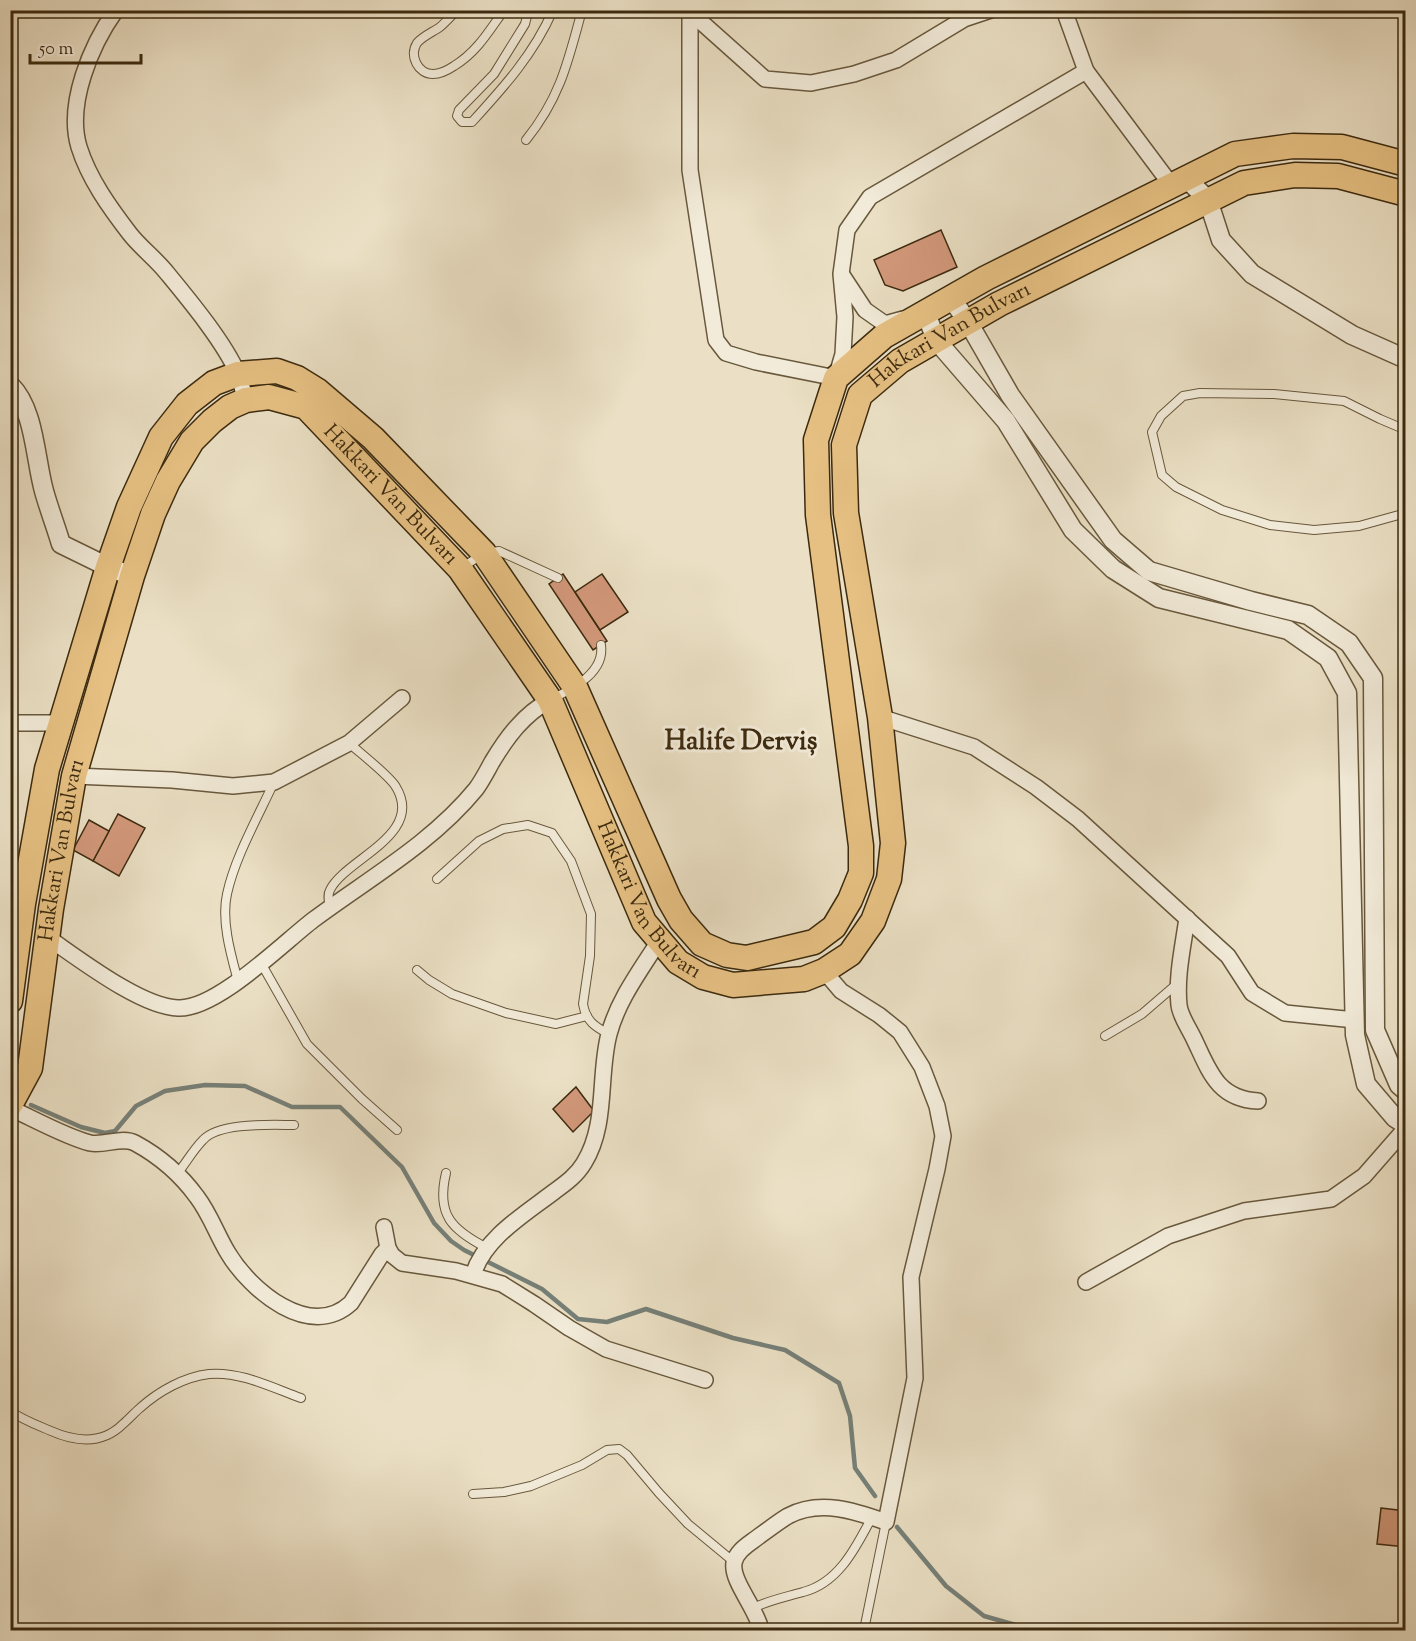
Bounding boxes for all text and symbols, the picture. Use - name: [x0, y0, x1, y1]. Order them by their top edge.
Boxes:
- scale bar: [30, 27, 141, 65]
- text: 50 m: [38, 37, 74, 63]
- street label: Hakkari Van Bulvarı: [863, 276, 1036, 396]
- street label: Hakkari Van Bulvarı: [316, 418, 464, 573]
- district label: Halife Derviş: [665, 723, 818, 762]
- street label: Hakkari Van Bulvarı: [32, 756, 93, 943]
- street label: Hakkari Van Bulvarı: [588, 817, 706, 987]

